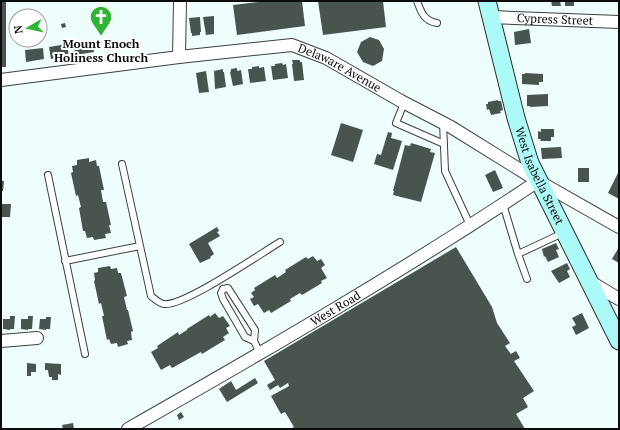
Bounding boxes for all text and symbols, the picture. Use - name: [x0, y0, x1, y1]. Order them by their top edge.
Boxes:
- church icon: Mount Enoch Holiness Church: [88, 4, 114, 37]
- north arrow: [8, 8, 48, 48]
- street label: Cypress Street: [517, 10, 594, 28]
- text: N: [10, 24, 26, 35]
- place label: Mount Enoch Holiness Church: [54, 36, 148, 65]
- street label: Delaware Avenue: [296, 40, 384, 95]
- street label: West Isabella Street: [512, 125, 568, 227]
- street label: West Road: [308, 287, 363, 329]

